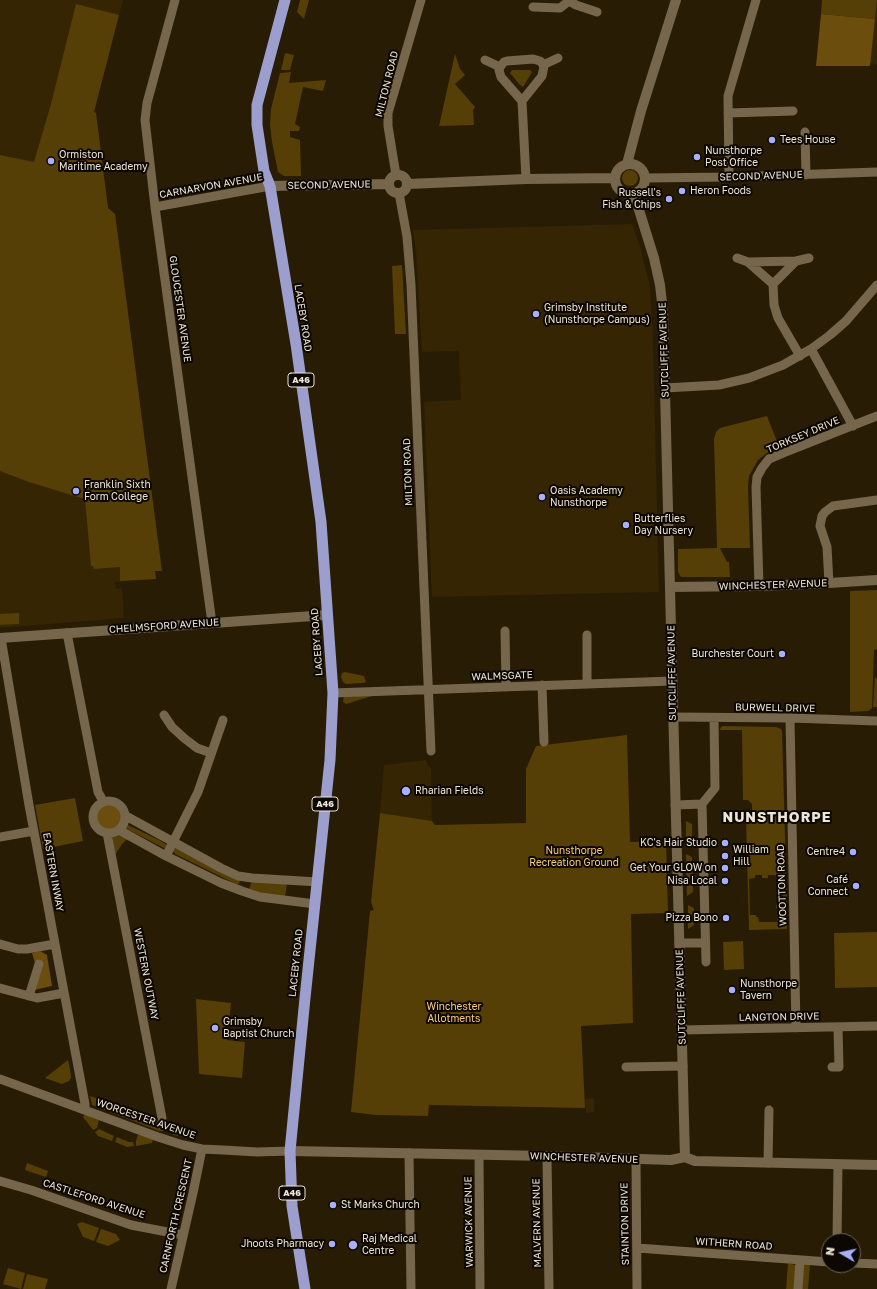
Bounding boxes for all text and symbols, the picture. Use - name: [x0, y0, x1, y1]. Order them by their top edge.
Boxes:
- street label: MILTON ROAD: [373, 50, 401, 118]
- place label: Tees House: [780, 134, 835, 146]
- marker: Tees House: [767, 135, 777, 145]
- place label: Nunsthorpe Post Office: [705, 145, 762, 168]
- place label: Ormiston Maritime Academy: [59, 149, 148, 172]
- marker: Nunsthorpe Post Office: [692, 152, 702, 162]
- marker: Ormiston Maritime Academy: [46, 156, 56, 166]
- street label: SECOND AVENUE: [719, 169, 803, 183]
- street label: CARNARVON AVENUE: [158, 171, 264, 201]
- street label: SECOND AVENUE: [287, 178, 371, 192]
- place label: Heron Foods: [690, 185, 751, 197]
- marker: Heron Foods: [677, 186, 687, 196]
- place label: Russell's Fish & Chips: [602, 187, 661, 210]
- marker: Russell's Fish & Chips: [664, 194, 674, 204]
- street label: GLOUCESTER AVENUE: [167, 255, 193, 363]
- street label: LACEBY ROAD: [292, 283, 314, 353]
- place label: Grimsby Institute (Nunsthorpe Campus): [544, 302, 650, 326]
- street label: SUTCLIFFE AVENUE: [656, 302, 672, 398]
- marker: Grimsby Institute (Nunsthorpe Campus): [531, 309, 541, 319]
- road number: A46: [288, 373, 314, 387]
- street label: TORKSEY DRIVE: [765, 414, 841, 456]
- street label: MILTON ROAD: [401, 438, 415, 506]
- place label: Franklin Sixth Form College: [84, 479, 151, 502]
- place label: Oasis Academy Nunsthorpe: [550, 485, 623, 508]
- marker: Franklin Sixth Form College: [71, 486, 81, 496]
- marker: Oasis Academy Nunsthorpe: [537, 492, 547, 502]
- place label: Butterflies Day Nursery: [634, 513, 693, 536]
- marker: Butterflies Day Nursery: [621, 520, 631, 530]
- street label: WINCHESTER AVENUE: [719, 577, 827, 593]
- street label: LACEBY ROAD: [309, 608, 325, 676]
- street label: CHELMSFORD AVENUE: [109, 616, 219, 636]
- street label: SUTCLIFFE AVENUE: [665, 625, 679, 721]
- place label: Burchester Court: [692, 648, 774, 660]
- marker: Burchester Court: [777, 649, 787, 659]
- street label: WALMSGATE: [471, 669, 533, 683]
- street label: BURWELL DRIVE: [735, 701, 815, 715]
- marker: Rharian Fields: [400, 785, 412, 797]
- place label: Rharian Fields: [415, 785, 483, 797]
- road number: A46: [312, 797, 338, 811]
- district label: NUNSTHORPE: [723, 810, 831, 826]
- street label: EASTERN INWAY: [40, 832, 66, 912]
- place label: KC's Hair Studio: [640, 837, 717, 849]
- marker: KC's Hair Studio: [720, 838, 730, 848]
- place label: William Hill: [733, 844, 769, 868]
- street label: WOOTTON ROAD: [775, 844, 789, 926]
- park label: Nunsthorpe Recreation Ground: [529, 845, 619, 868]
- place label: Centre4: [807, 846, 845, 858]
- marker: Centre4: [848, 847, 858, 857]
- marker: William Hill: [720, 851, 730, 861]
- place label: Get Your GLOW on: [630, 862, 717, 874]
- marker: Get Your GLOW on: [720, 863, 730, 873]
- place label: Café Connect: [808, 874, 848, 898]
- place label: Nisa Local: [667, 875, 717, 887]
- marker: Nisa Local: [720, 876, 730, 886]
- marker: Café Connect: [851, 881, 861, 891]
- place label: Pizza Bono: [665, 912, 718, 924]
- marker: Pizza Bono: [721, 913, 731, 923]
- street label: WESTERN OUTWAY: [131, 927, 161, 1021]
- street label: LACEBY ROAD: [286, 928, 306, 998]
- street label: SUTCLIFFE AVENUE: [673, 949, 689, 1045]
- place label: Nunsthorpe Tavern: [740, 978, 797, 1002]
- marker: Nunsthorpe Tavern: [727, 985, 737, 995]
- park label: Winchester Allotments: [427, 1001, 481, 1024]
- street label: LANGTON DRIVE: [739, 1010, 819, 1024]
- place label: Grimsby Baptist Church: [223, 1016, 294, 1040]
- marker: Grimsby Baptist Church: [210, 1023, 220, 1033]
- street label: WORCESTER AVENUE: [95, 1096, 197, 1142]
- street label: WINCHESTER AVENUE: [530, 1150, 638, 1166]
- street label: CARNFORTH CRESCENT: [157, 1158, 195, 1274]
- street label: WARWICK AVENUE: [462, 1176, 476, 1268]
- street label: CASTLEFORD AVENUE: [41, 1177, 147, 1221]
- street label: MALVERN AVENUE: [530, 1178, 544, 1268]
- street label: STAINTON DRIVE: [618, 1183, 632, 1265]
- road number: A46: [279, 1186, 305, 1200]
- place label: St Marks Church: [341, 1199, 420, 1211]
- marker: St Marks Church: [328, 1200, 338, 1210]
- place label: Raj Medical Centre: [362, 1233, 417, 1256]
- north arrow: [821, 1233, 861, 1273]
- street label: WITHERN ROAD: [695, 1235, 773, 1253]
- place label: Jhoots Pharmacy: [241, 1238, 324, 1250]
- marker: Jhoots Pharmacy: [327, 1239, 337, 1249]
- marker: Raj Medical Centre: [347, 1239, 359, 1251]
- text: N: [823, 1246, 837, 1256]

